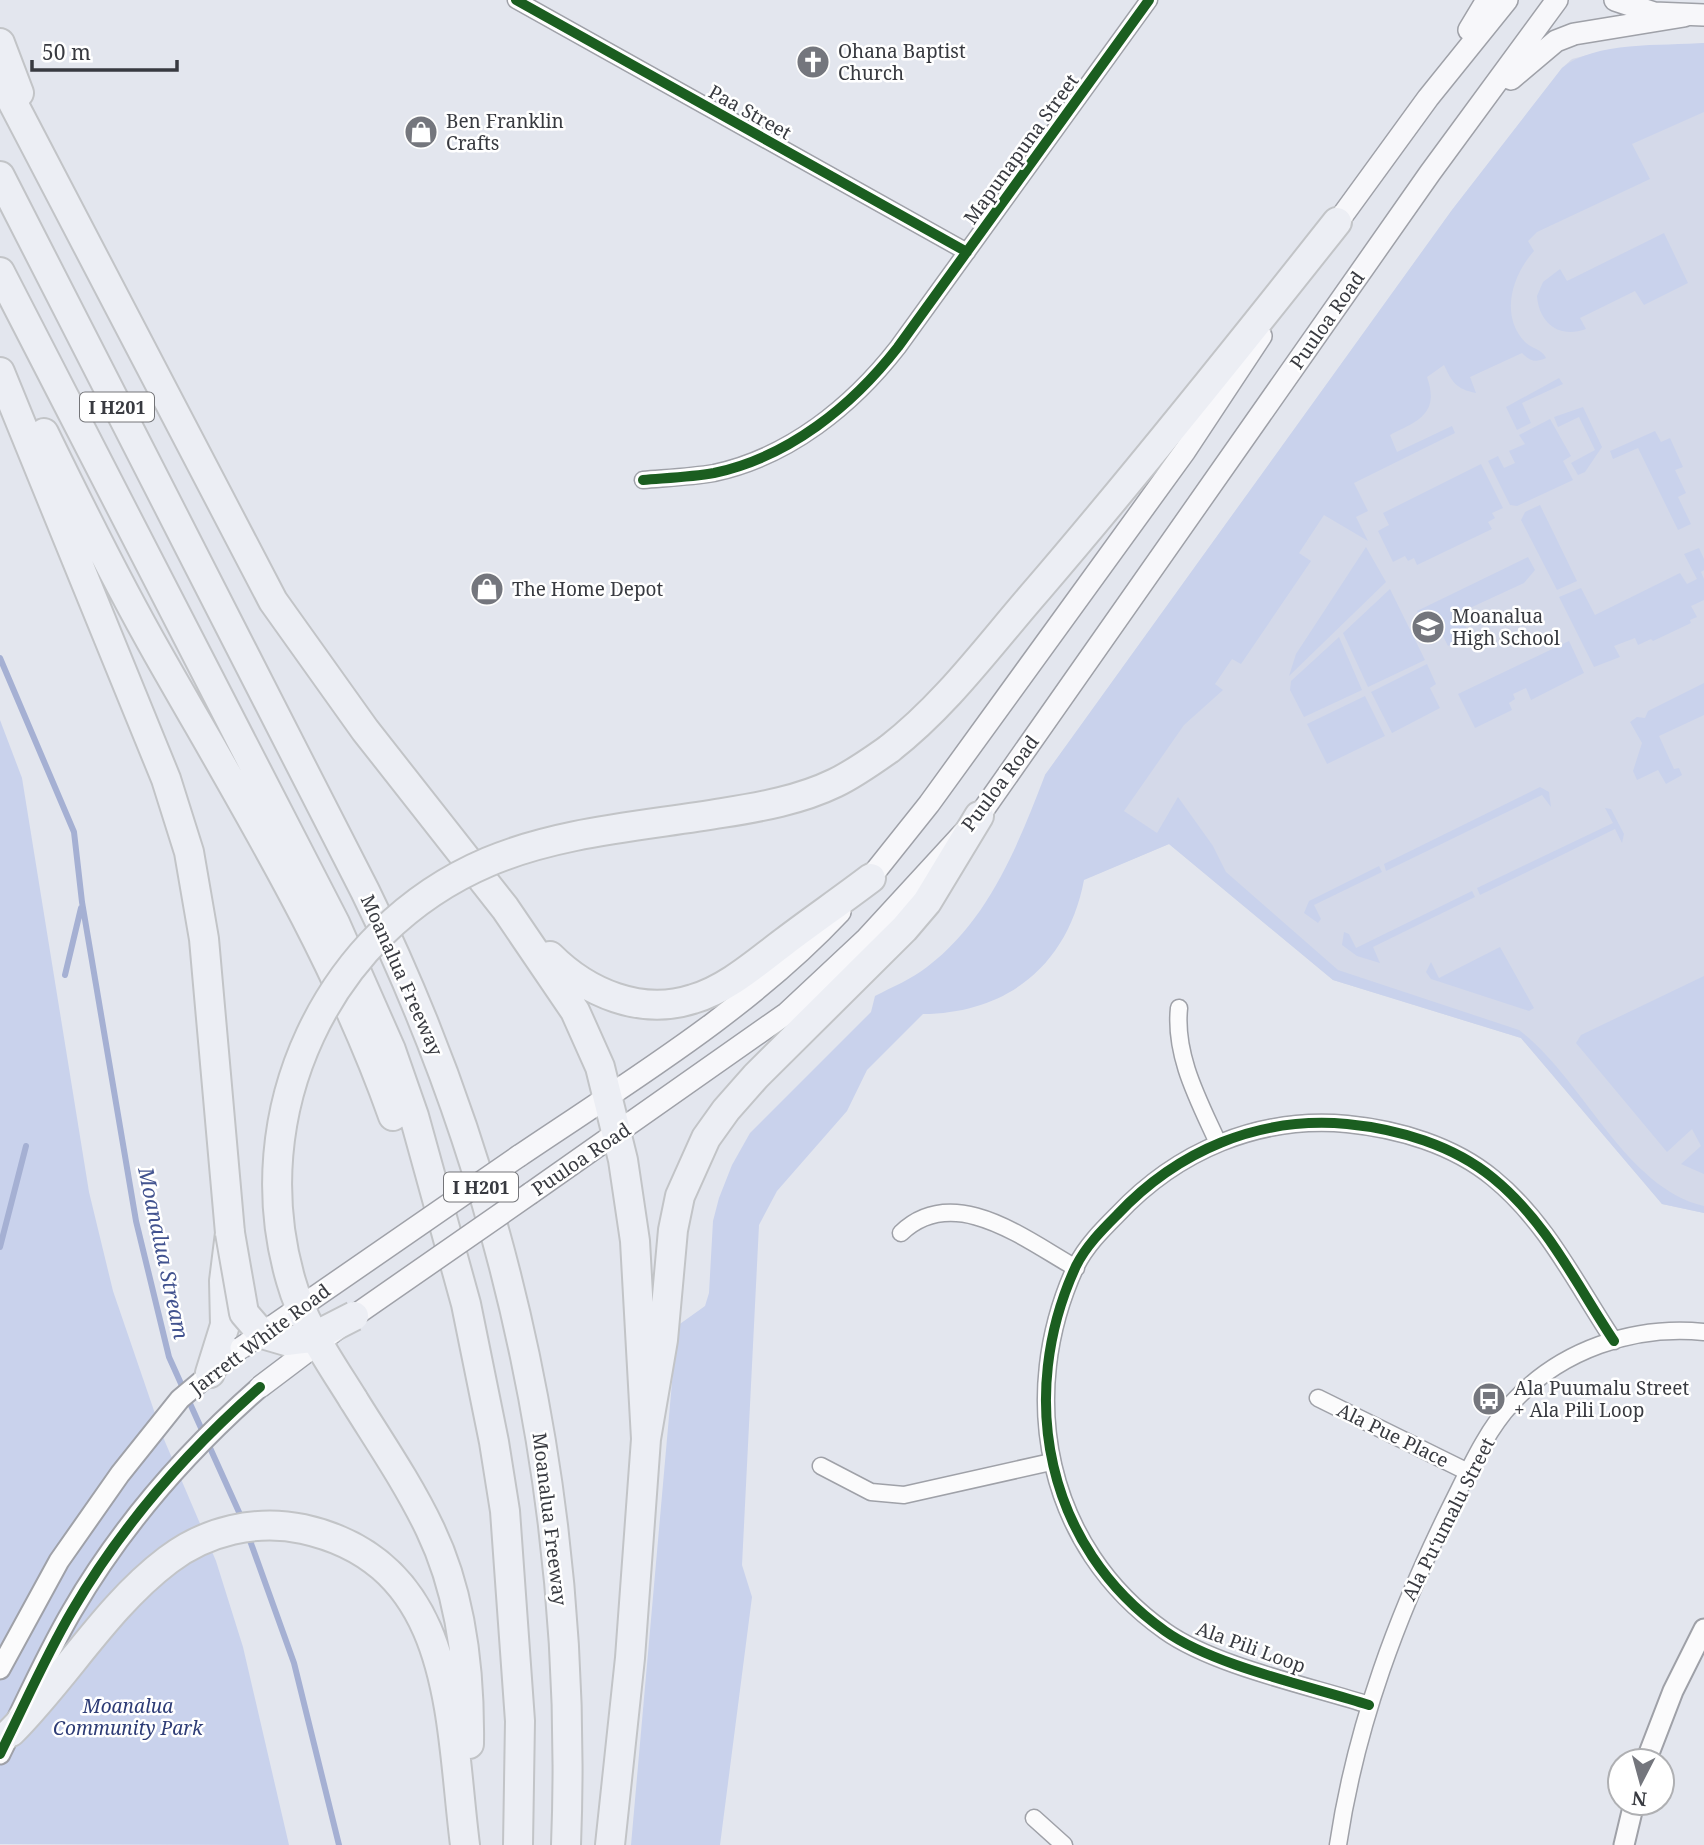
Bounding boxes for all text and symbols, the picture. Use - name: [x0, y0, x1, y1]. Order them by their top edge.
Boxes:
- scale bar: [32, 28, 177, 72]
- text: 50 m: [42, 38, 91, 66]
- place label: Ohana Baptist Church: [838, 38, 966, 86]
- church icon: Ohana Baptist Church: [794, 43, 832, 81]
- street label: Mapunapuna Street: [958, 68, 1085, 229]
- street label: Paa Street: [704, 79, 796, 146]
- place label: Ben Franklin Crafts: [446, 108, 564, 156]
- shop icon: Ben Franklin Crafts: [402, 113, 440, 151]
- street label: Puuloa Road: [1284, 266, 1371, 374]
- road number: I H201: [80, 393, 154, 422]
- shop icon: The Home Depot: [468, 570, 506, 608]
- place label: The Home Depot: [512, 576, 664, 602]
- place label: Moanalua High School: [1452, 603, 1560, 651]
- school or university icon: Moanalua High School: [1409, 608, 1447, 646]
- street label: Puuloa Road: [955, 729, 1045, 836]
- street label: Moanalua Freeway: [355, 890, 449, 1060]
- street label: Puuloa Road: [527, 1116, 636, 1202]
- water label: Moanalua Stream: [132, 1163, 196, 1342]
- road number: I H201: [444, 1172, 518, 1202]
- street label: Jarrett White Road: [184, 1277, 336, 1401]
- place label: Ala Puumalu Street + Ala Pili Loop: [1514, 1375, 1689, 1423]
- bus stop icon: Ala Puumalu Street + Ala Pili Loop: [1470, 1380, 1508, 1418]
- street label: Ala Pue Place: [1333, 1397, 1453, 1473]
- street label: Moanalua Freeway: [526, 1431, 574, 1607]
- street label: Ala Puʻumalu Street: [1396, 1433, 1501, 1605]
- street label: Ala Pili Loop: [1193, 1615, 1309, 1679]
- park label: Moanalua Community Park: [53, 1693, 204, 1741]
- north arrow: [1606, 1747, 1676, 1817]
- text: N: [1630, 1785, 1648, 1813]

